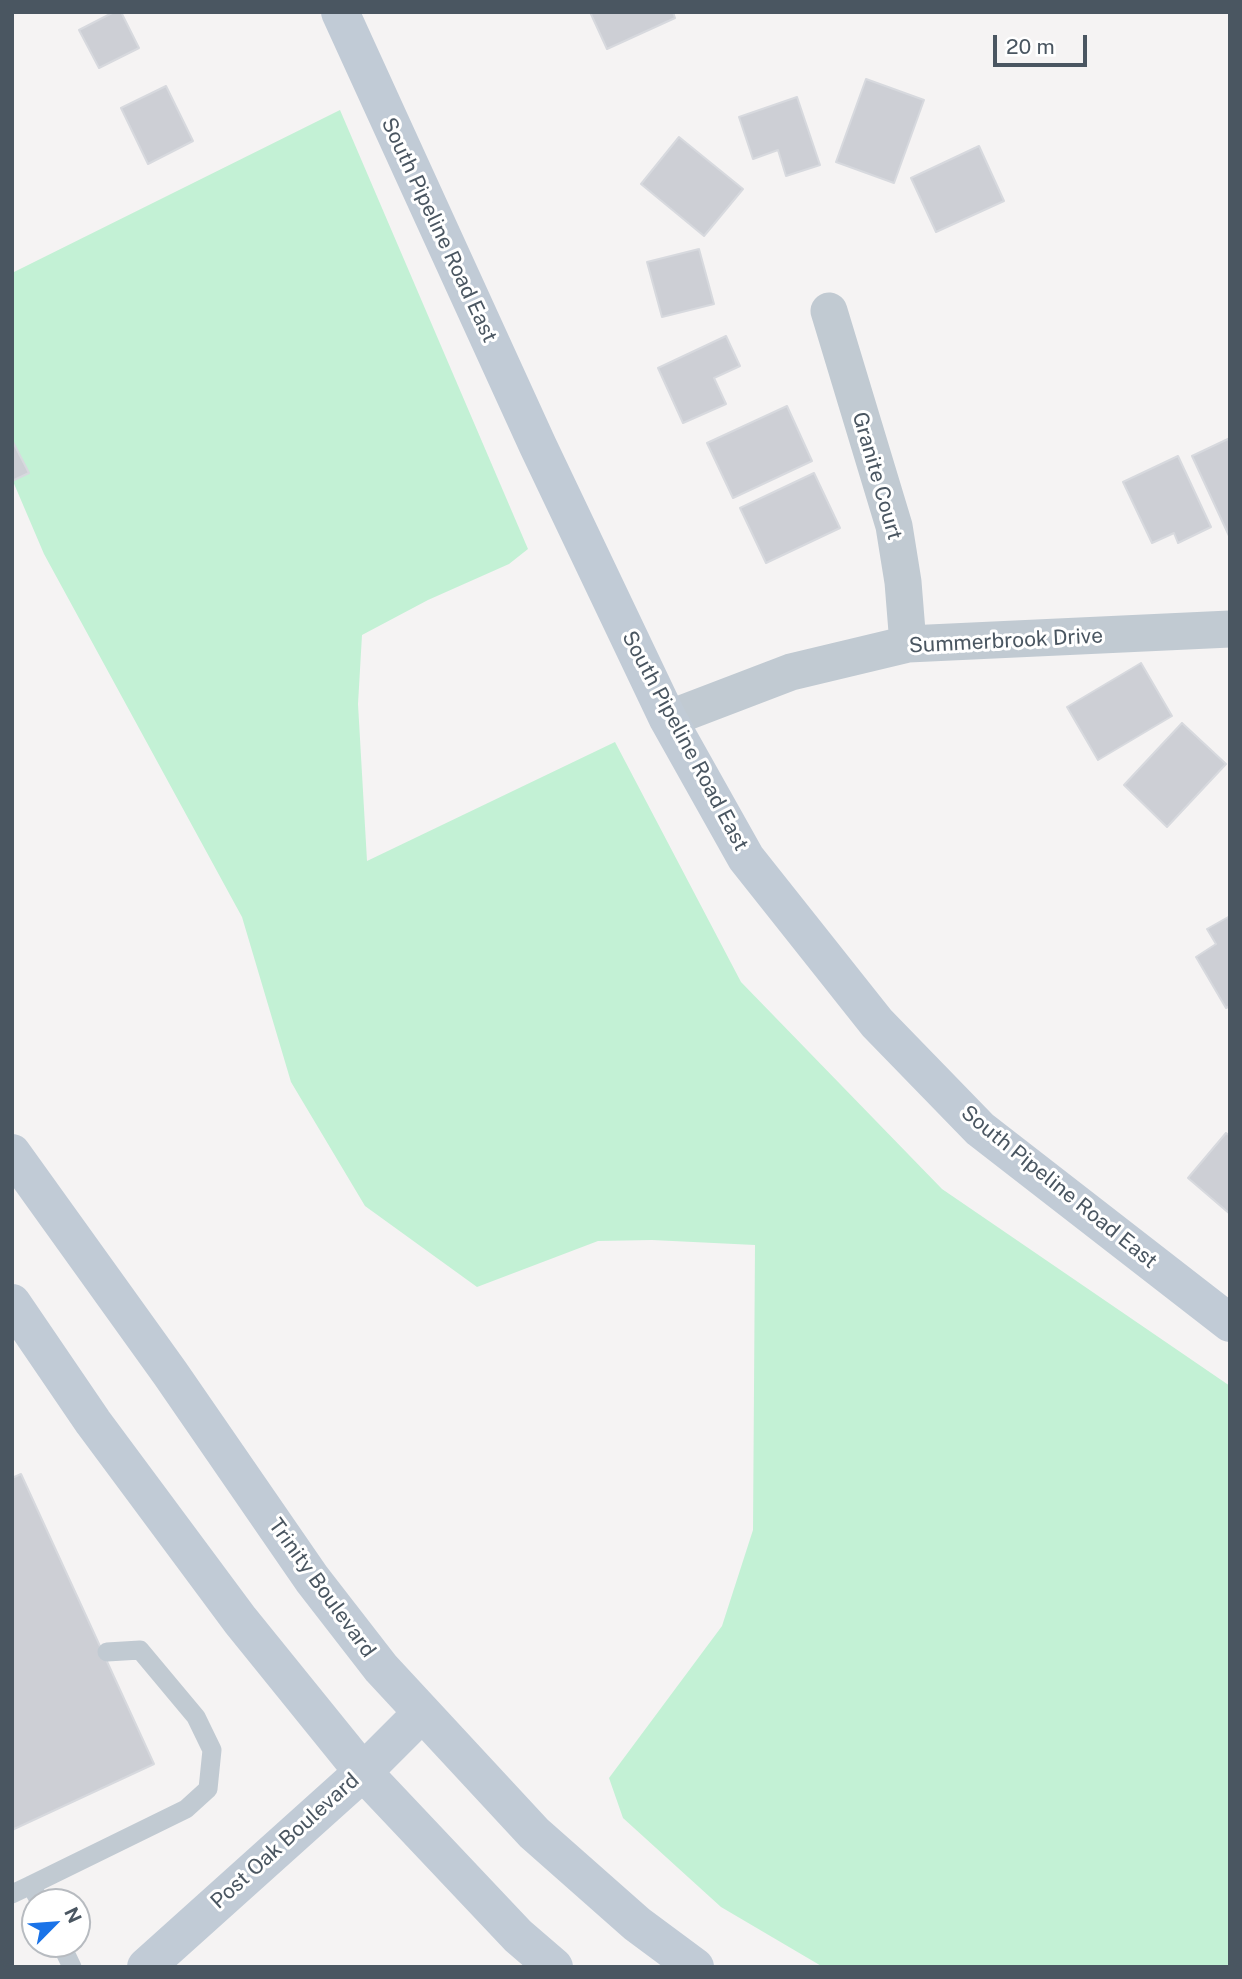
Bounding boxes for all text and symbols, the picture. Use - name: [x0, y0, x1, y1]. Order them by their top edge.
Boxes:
- scale bar: [997, 21, 1092, 65]
- text: 20 m: [1006, 34, 1055, 59]
- street label: South Pipeline Road East: [376, 114, 502, 346]
- street label: Granite Court: [847, 409, 907, 543]
- street label: Summerbrook Drive: [908, 623, 1104, 659]
- street label: South Pipeline Road East: [616, 627, 754, 855]
- street label: South Pipeline Road East: [956, 1100, 1162, 1274]
- street label: Trinity Boulevard: [263, 1514, 381, 1662]
- street label: Post Oak Boulevard: [206, 1768, 364, 1914]
- north arrow: [21, 1888, 91, 1958]
- text: N: [60, 1904, 86, 1926]

